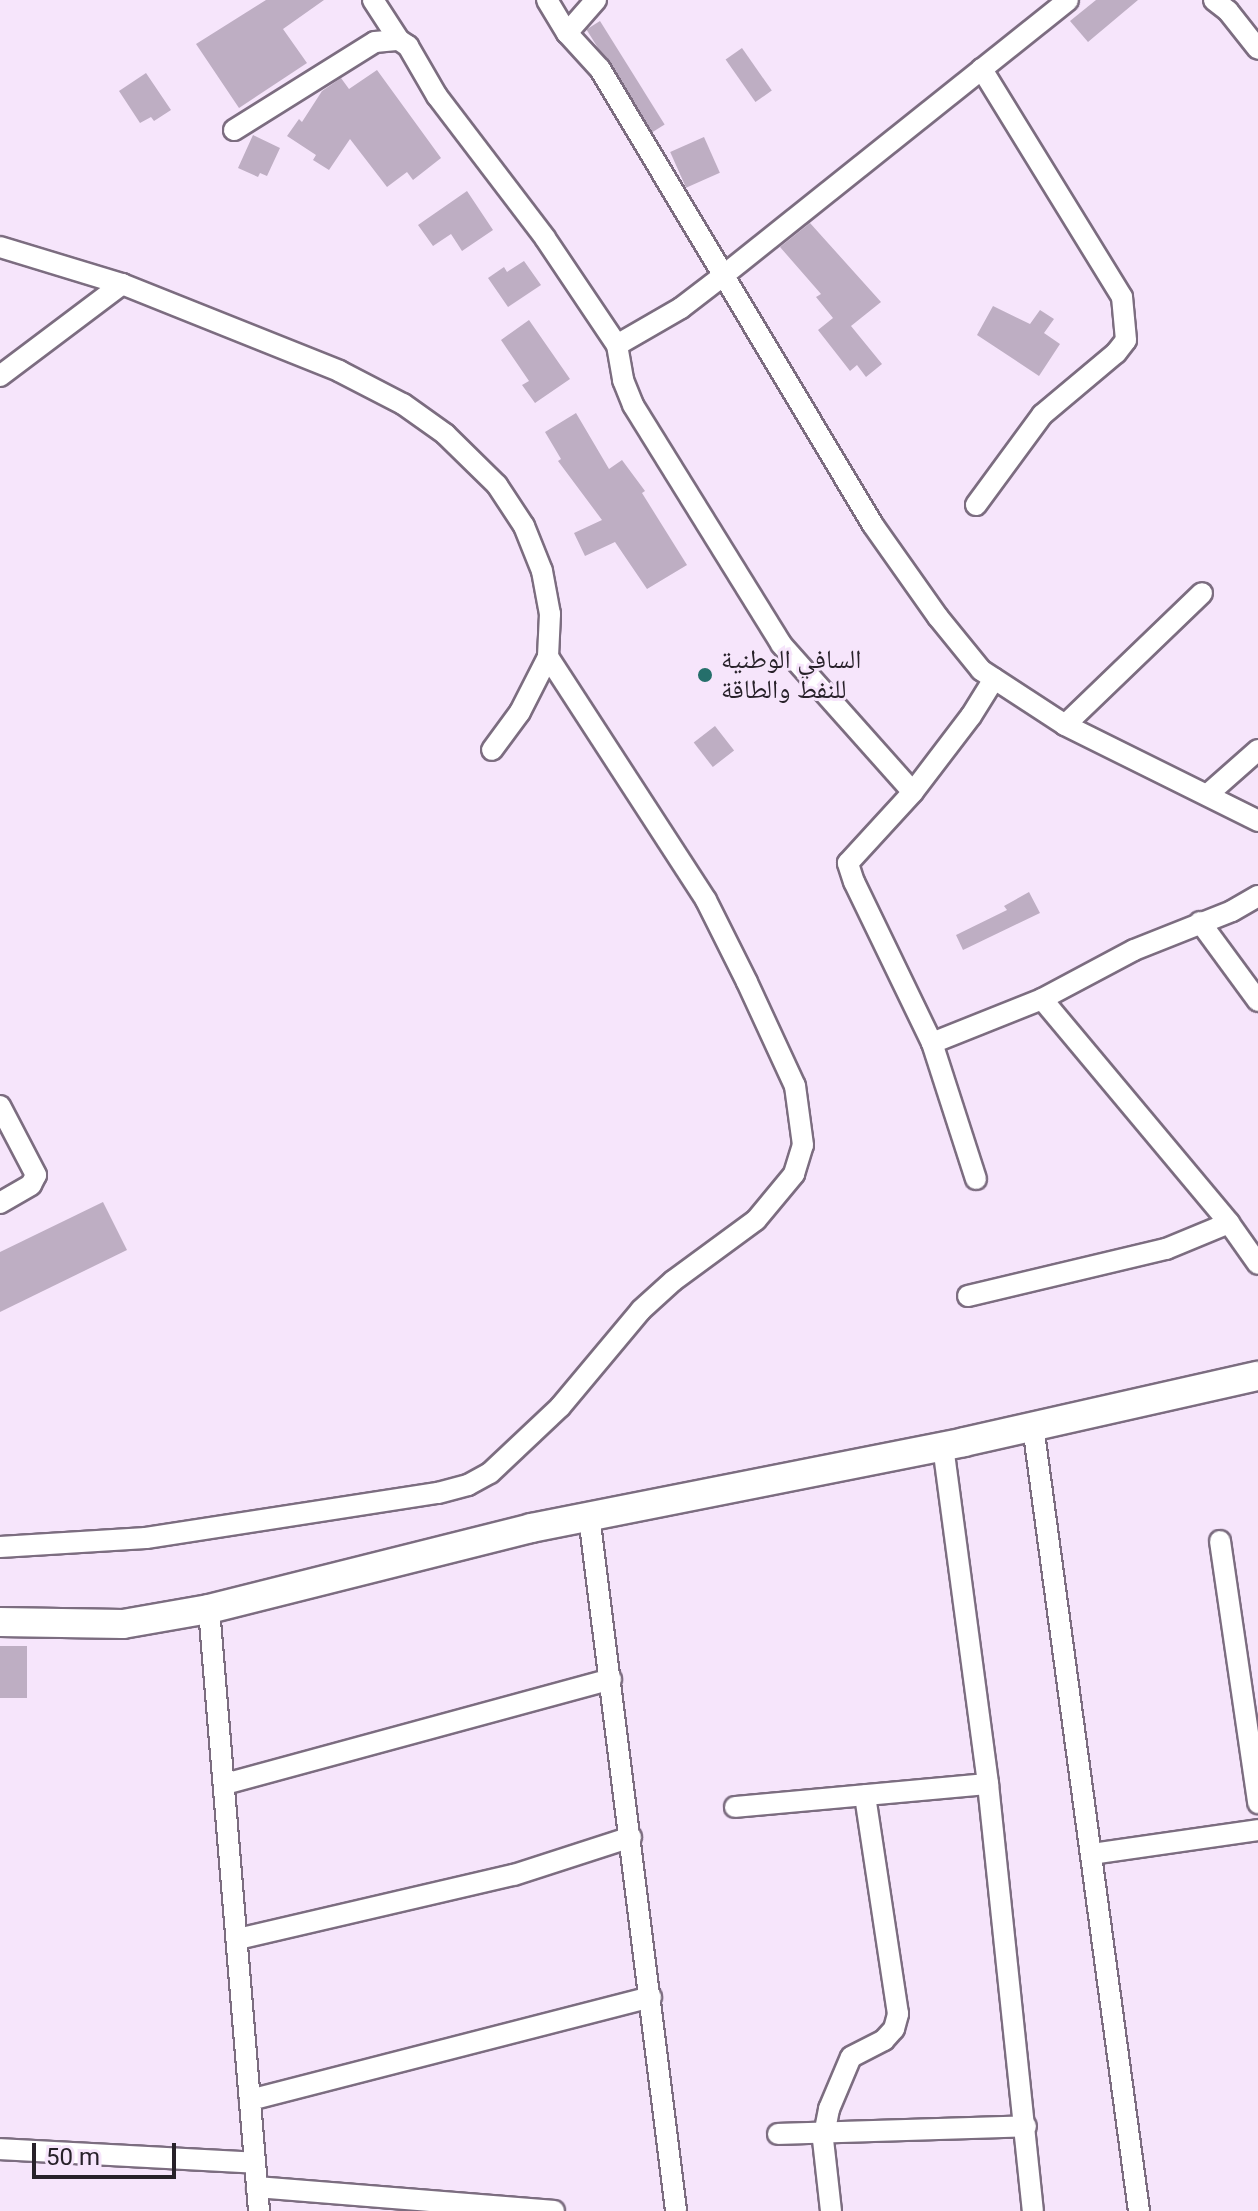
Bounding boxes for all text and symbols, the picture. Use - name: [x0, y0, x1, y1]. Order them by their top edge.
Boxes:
- place label: السافي الوطنية للنفط والطاقة: [721, 644, 861, 706]
- marker: السافي الوطنية للنفط والطاقة: [696, 666, 714, 684]
- scale bar: [36, 2127, 180, 2177]
- text: 50 m: [46, 2143, 100, 2171]

